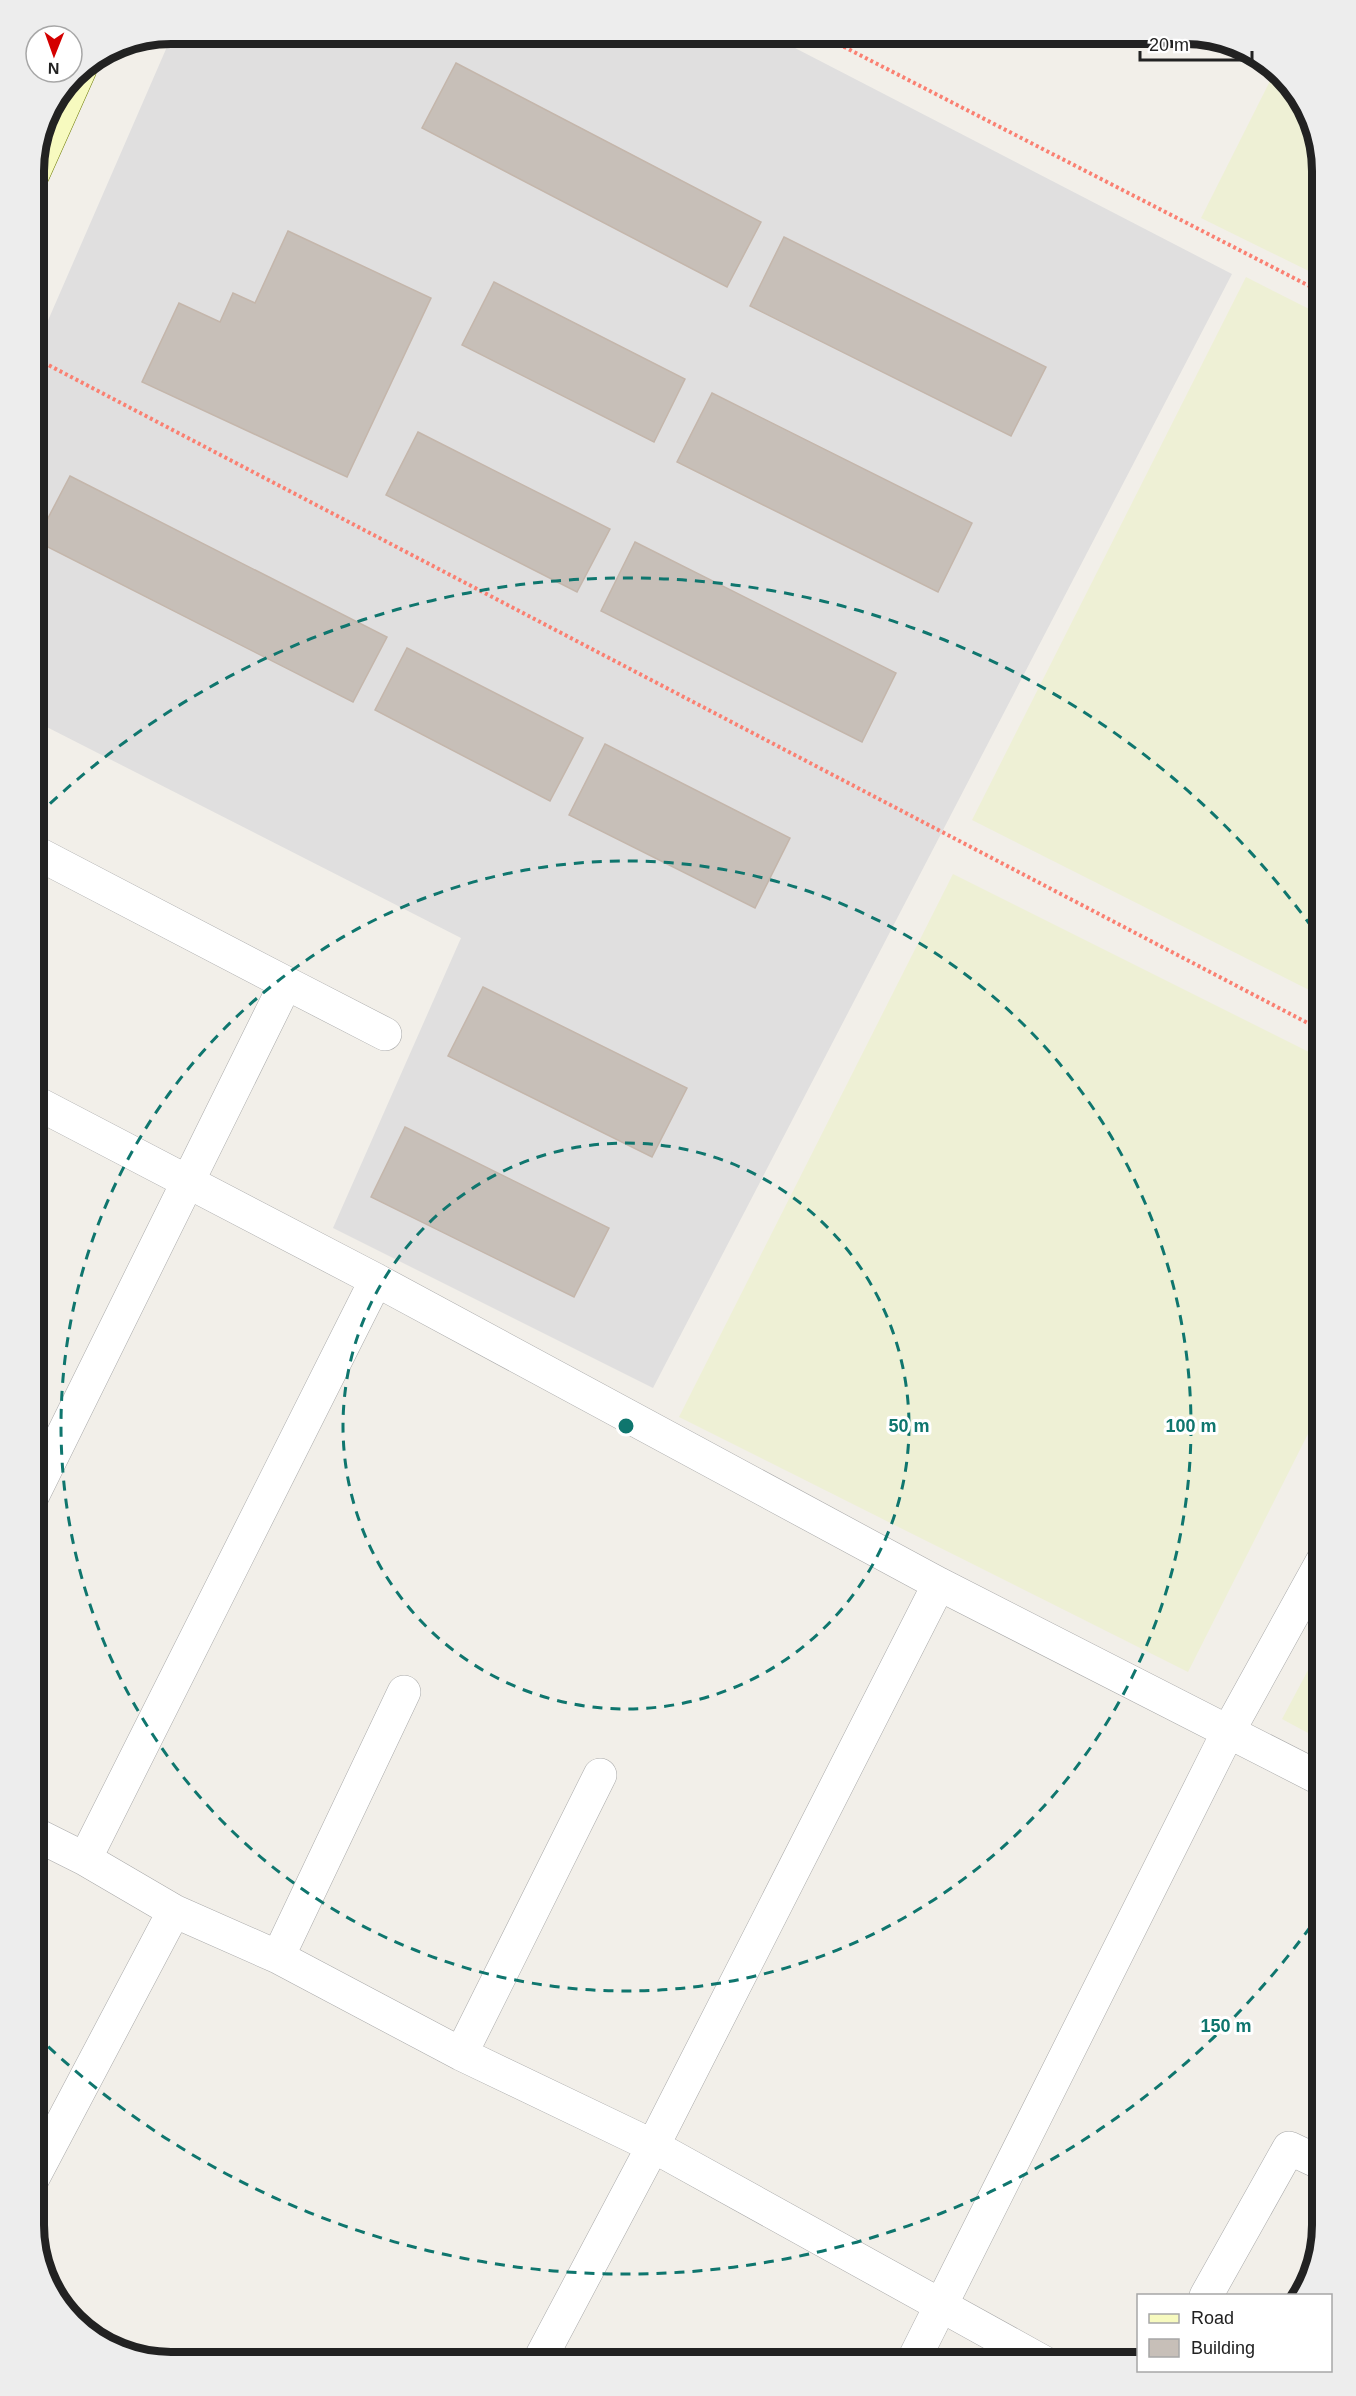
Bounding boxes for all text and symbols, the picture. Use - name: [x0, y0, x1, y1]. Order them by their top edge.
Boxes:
- north arrow: [24, 24, 84, 84]
- scale bar: [1140, 24, 1252, 62]
- text: 20 m: [1149, 35, 1189, 55]
- text: N: [48, 60, 60, 77]
- centre of rings: [616, 1416, 636, 1436]
- text: 50 m: [888, 1416, 930, 1436]
- text: 100 m: [1165, 1416, 1217, 1436]
- text: 150 m: [1200, 2016, 1252, 2036]
- legend: [1137, 2294, 1332, 2372]
- text: Road: [1191, 2308, 1234, 2328]
- text: Building: [1191, 2338, 1255, 2358]

